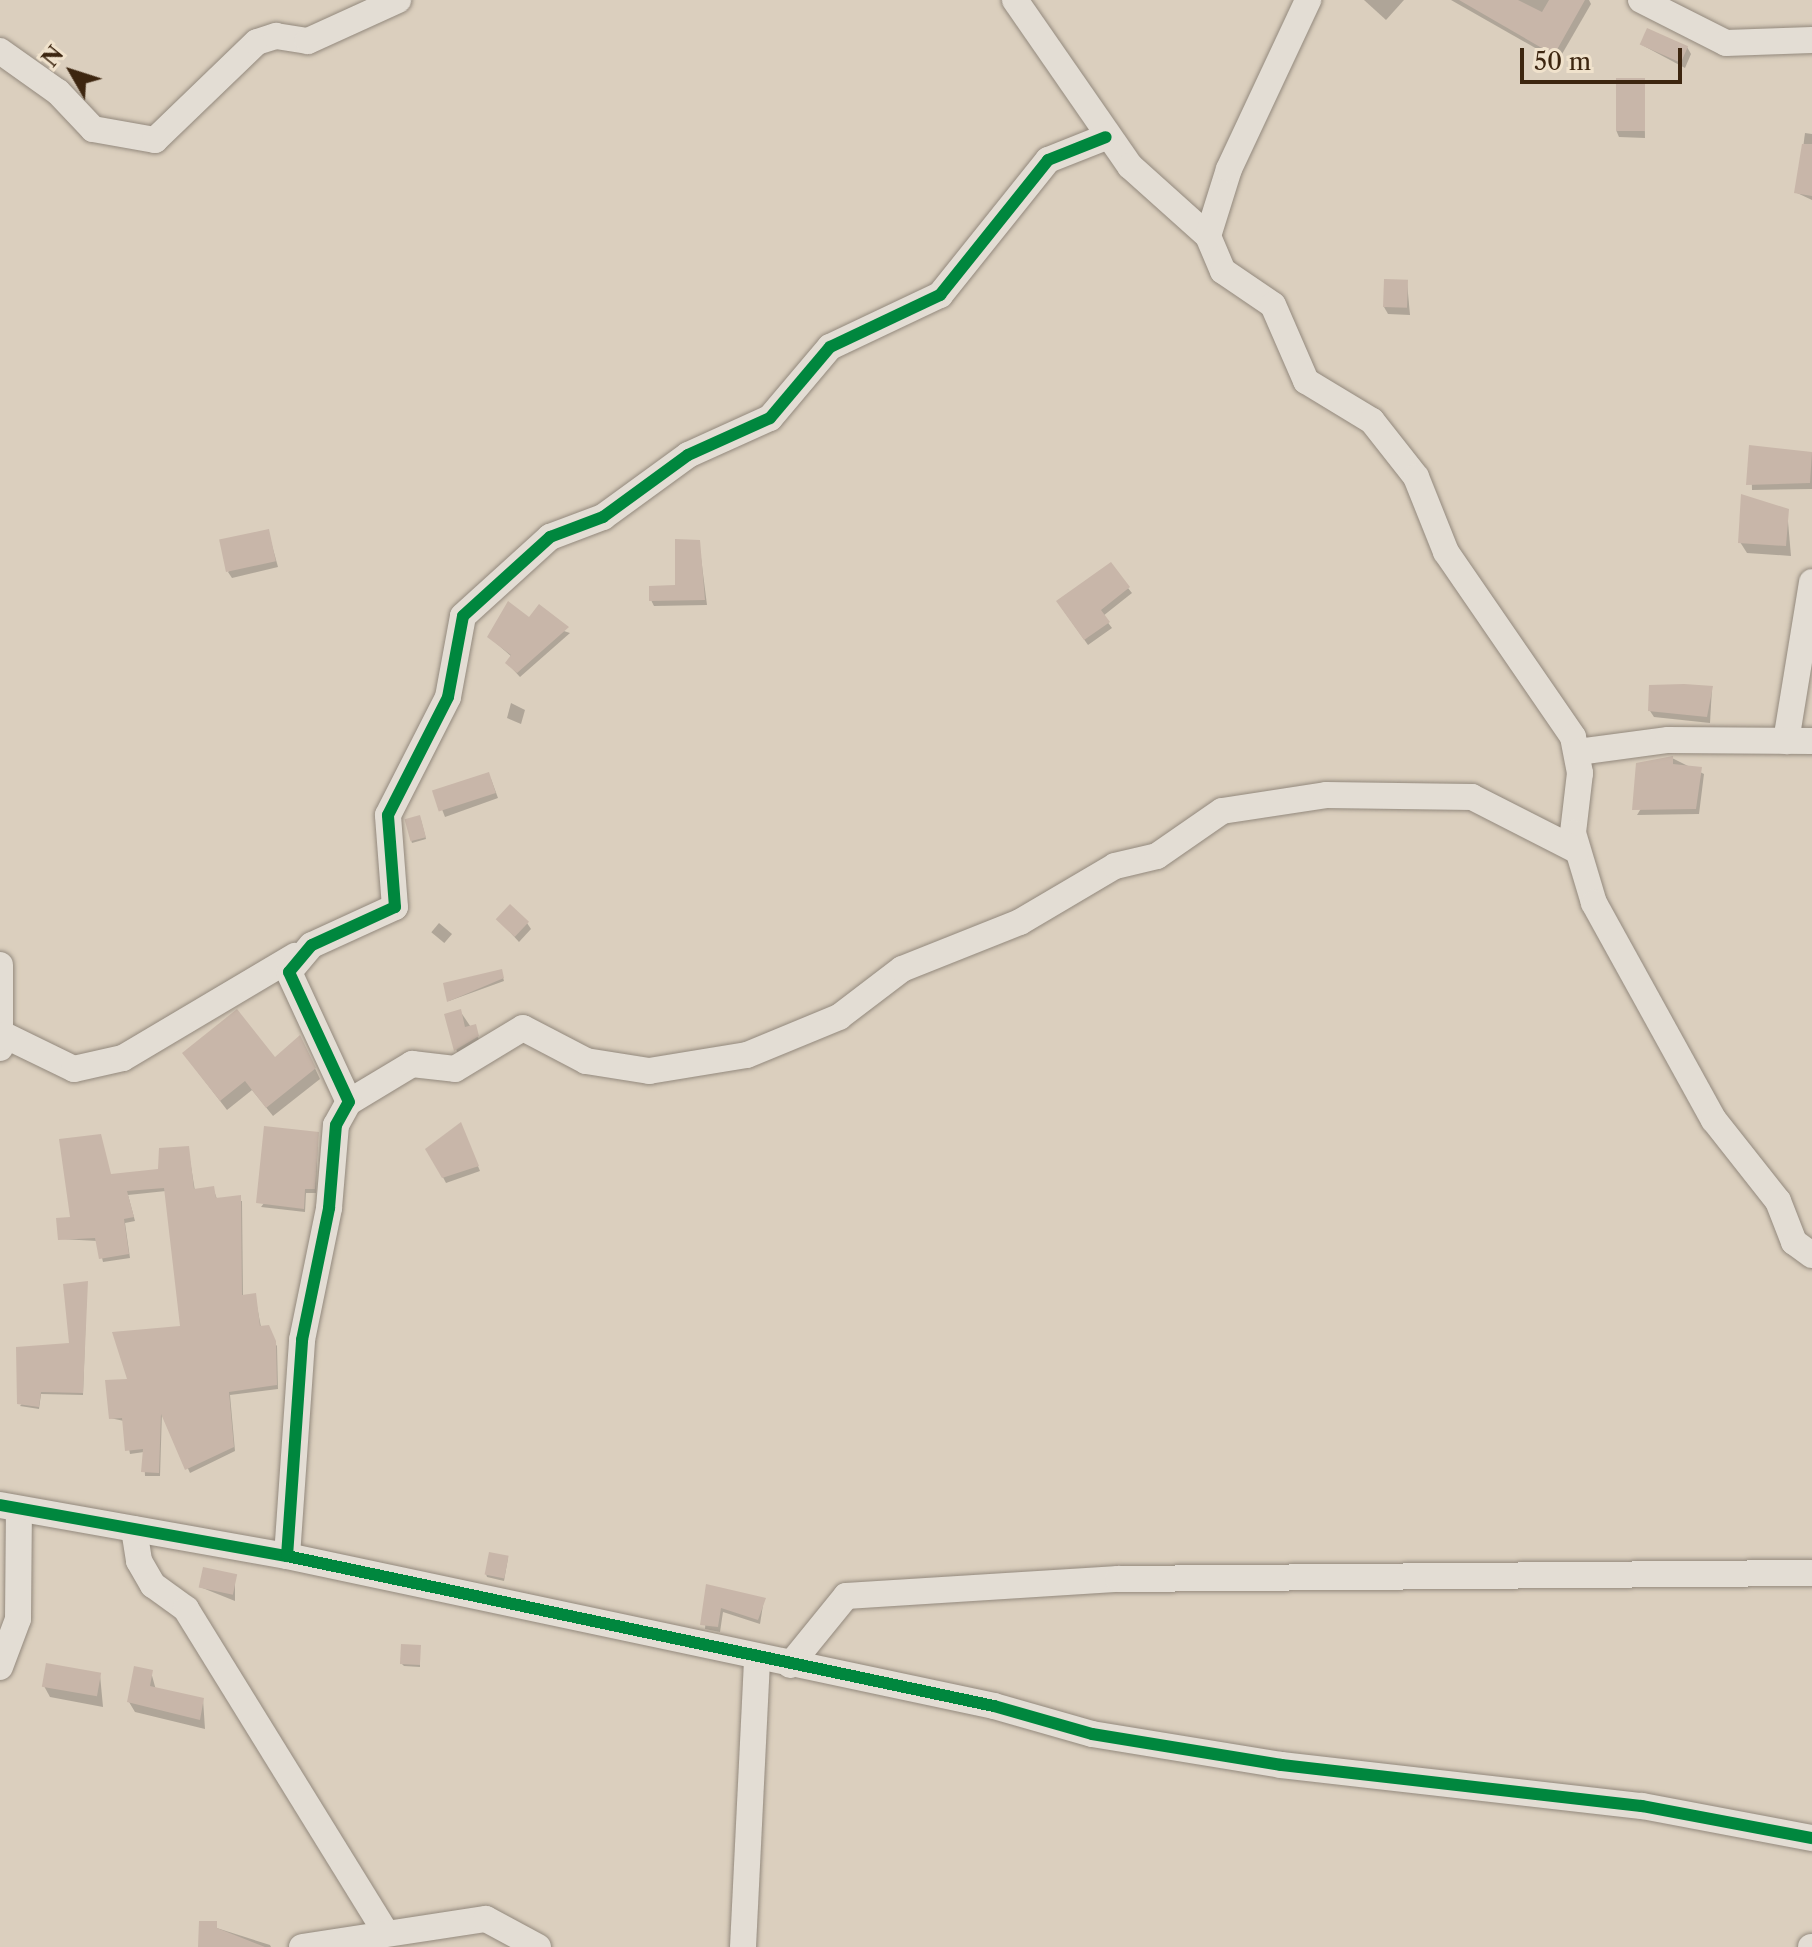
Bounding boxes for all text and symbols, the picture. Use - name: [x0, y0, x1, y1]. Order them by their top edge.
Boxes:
- north arrow: [32, 32, 112, 112]
- scale bar: [1524, 32, 1686, 82]
- text: N: [36, 41, 69, 73]
- text: 50 m: [1534, 47, 1591, 76]

